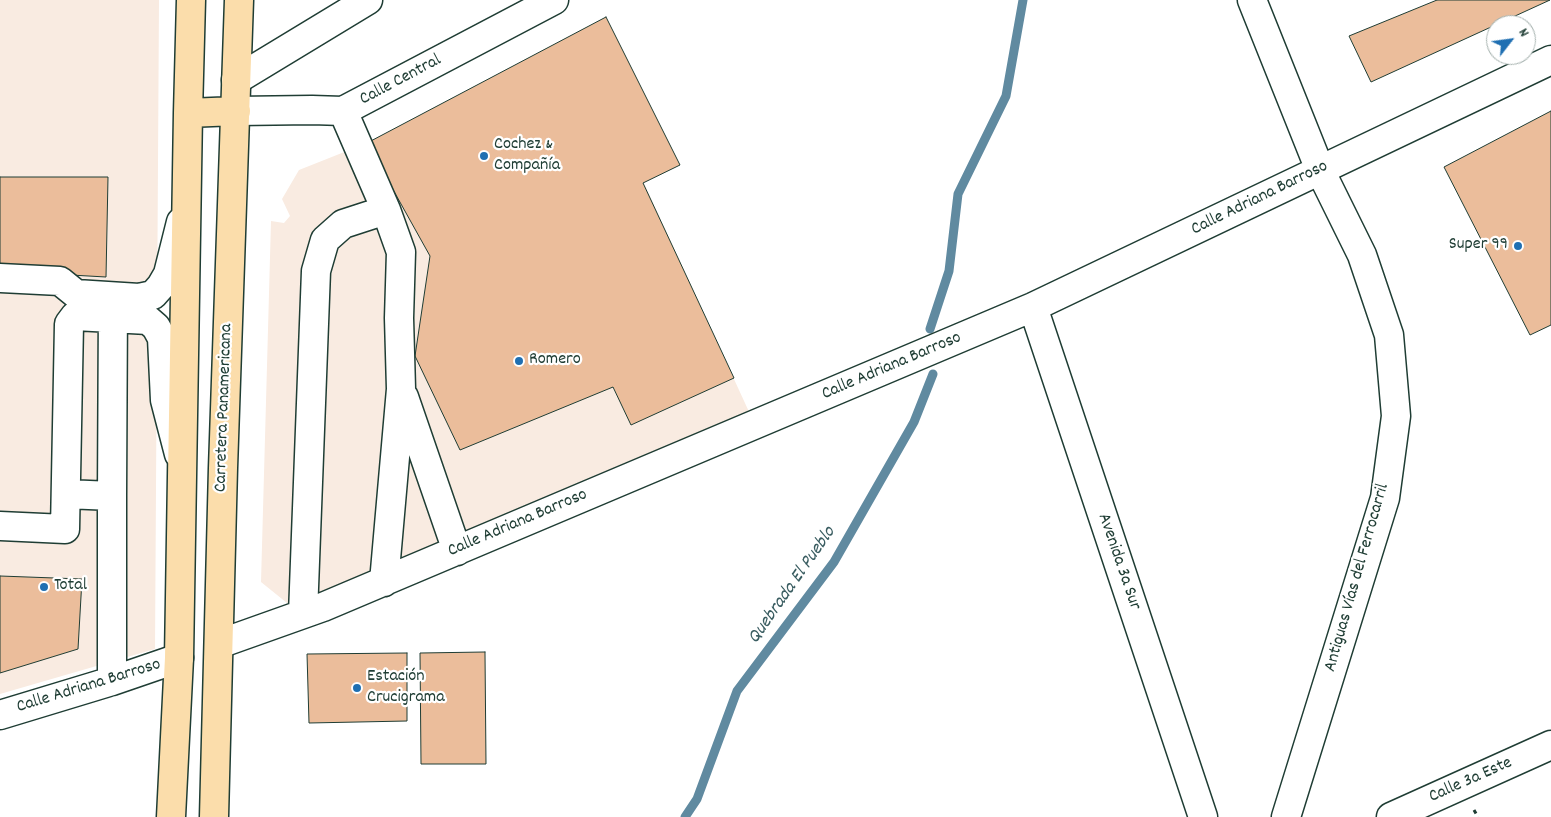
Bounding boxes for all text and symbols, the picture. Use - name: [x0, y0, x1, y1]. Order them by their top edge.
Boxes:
- north arrow: [1486, 15, 1536, 65]
- text: N: [1513, 25, 1534, 41]
- street label: Calle Central: [357, 51, 445, 111]
- place label: Cochez & Compañía: [494, 135, 560, 178]
- marker: Cochez & Compañía: [478, 150, 490, 162]
- street label: Calle Adriana Barroso: [1188, 157, 1332, 241]
- place label: Super 99: [1449, 235, 1508, 257]
- marker: Super 99: [1512, 240, 1524, 252]
- street label: Carretera Panamericana: [211, 323, 239, 493]
- street label: Calle Adriana Barroso: [819, 328, 965, 406]
- place label: Romero: [529, 350, 581, 372]
- marker: Romero: [513, 355, 525, 367]
- street label: Antiguas Vías del Ferrocarril: [1321, 481, 1395, 675]
- street label: Calle Adriana Barroso: [445, 485, 591, 563]
- street label: Avenida 3a Sur: [1091, 511, 1145, 613]
- water label: Quebrada El Pueblo: [744, 523, 842, 649]
- place label: Total: [54, 576, 87, 598]
- marker: Total: [38, 581, 50, 593]
- street label: Calle Adriana Barroso: [14, 655, 164, 719]
- place label: Estación Crucigrama: [367, 667, 445, 710]
- marker: Estación Crucigrama: [351, 682, 363, 694]
- street label: Calle 3a Este: [1426, 753, 1516, 809]

